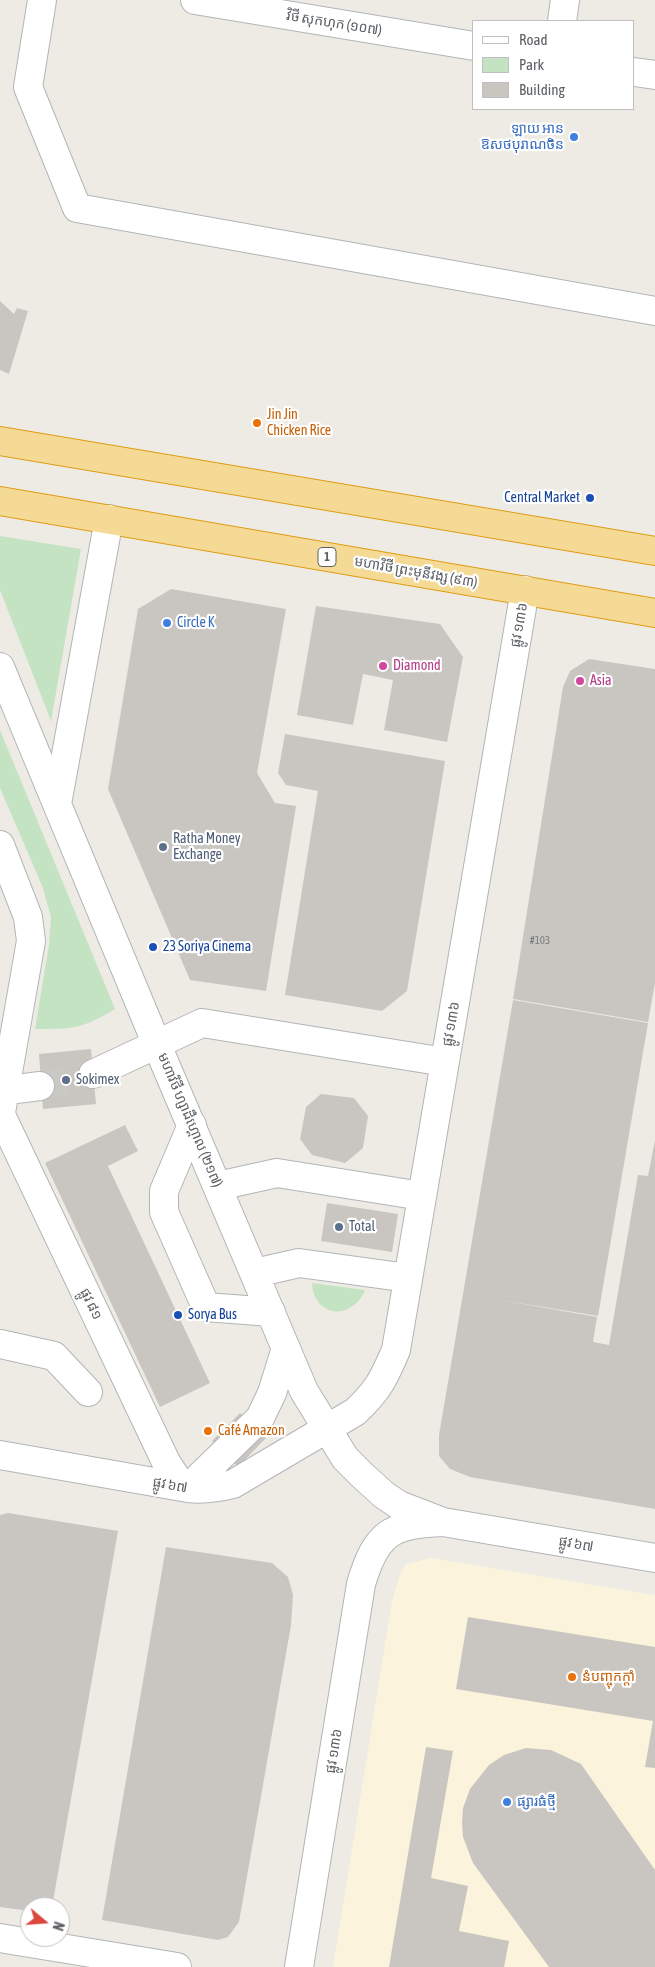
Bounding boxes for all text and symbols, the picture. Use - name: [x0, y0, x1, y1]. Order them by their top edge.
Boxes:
- street label: វិថី សុកហុក (១០៧): [285, 7, 383, 39]
- legend: [472, 20, 635, 110]
- text: Road: [519, 31, 548, 48]
- text: Park: [519, 56, 544, 73]
- text: Building: [519, 81, 565, 98]
- place label: ឡាយ អាន ឱសថបុរាណចិន: [481, 121, 564, 154]
- marker: ឡាយ អាន ឱសថបុរាណចិន: [568, 131, 580, 143]
- place label: Jin Jin Chicken Rice: [267, 407, 331, 440]
- marker: Jin Jin Chicken Rice: [251, 417, 263, 429]
- place label: Central Market: [504, 490, 580, 506]
- marker: Central Market: [584, 492, 596, 504]
- road number: 1: [318, 548, 336, 566]
- street label: មហាវិថី ព្រះមុនីវង្ស (៩៣): [353, 553, 479, 591]
- street label: ផ្លូវ ១៣៦: [507, 601, 531, 649]
- place label: Circle K: [177, 615, 215, 631]
- marker: Circle K: [161, 617, 173, 629]
- place label: Diamond: [393, 658, 441, 674]
- marker: Diamond: [377, 660, 389, 672]
- place label: Asia: [590, 673, 612, 689]
- marker: Asia: [574, 675, 586, 687]
- place label: Ratha Money Exchange: [173, 831, 240, 864]
- marker: Ratha Money Exchange: [157, 841, 169, 853]
- house number: #103: [530, 934, 550, 948]
- place label: 23 Soriya Cinema: [163, 939, 251, 955]
- marker: 23 Soriya Cinema: [147, 941, 159, 953]
- street label: ផ្លូវ ១៣៦: [439, 1000, 463, 1048]
- street label: មហាវិថី ហ្សាដឺហ្គោល (២១៧): [154, 1050, 226, 1190]
- place label: Sokimex: [76, 1072, 119, 1088]
- marker: Sokimex: [60, 1074, 72, 1086]
- place label: Total: [349, 1219, 375, 1235]
- marker: Total: [333, 1221, 345, 1233]
- street label: ផ្លូវ ៨១: [76, 1285, 106, 1323]
- place label: Sorya Bus: [188, 1307, 237, 1323]
- marker: Sorya Bus: [172, 1309, 184, 1321]
- place label: Café Amazon: [218, 1423, 285, 1439]
- marker: Café Amazon: [202, 1425, 214, 1437]
- street label: ផ្លូវ ៦៧: [151, 1474, 189, 1496]
- street label: ផ្លូវ ៦៧: [557, 1533, 595, 1555]
- place label: នំបញ្ចុកក្ដាំ: [582, 1669, 635, 1685]
- marker: នំបញ្ចុកក្ដាំ: [566, 1671, 578, 1683]
- street label: ផ្លូវ ១៣៦: [322, 1727, 346, 1775]
- place label: ផ្សារធំថ្មី: [517, 1794, 556, 1810]
- marker: ផ្សារធំថ្មី: [501, 1796, 513, 1808]
- north arrow: [20, 1897, 70, 1947]
- text: N: [49, 1920, 67, 1933]

